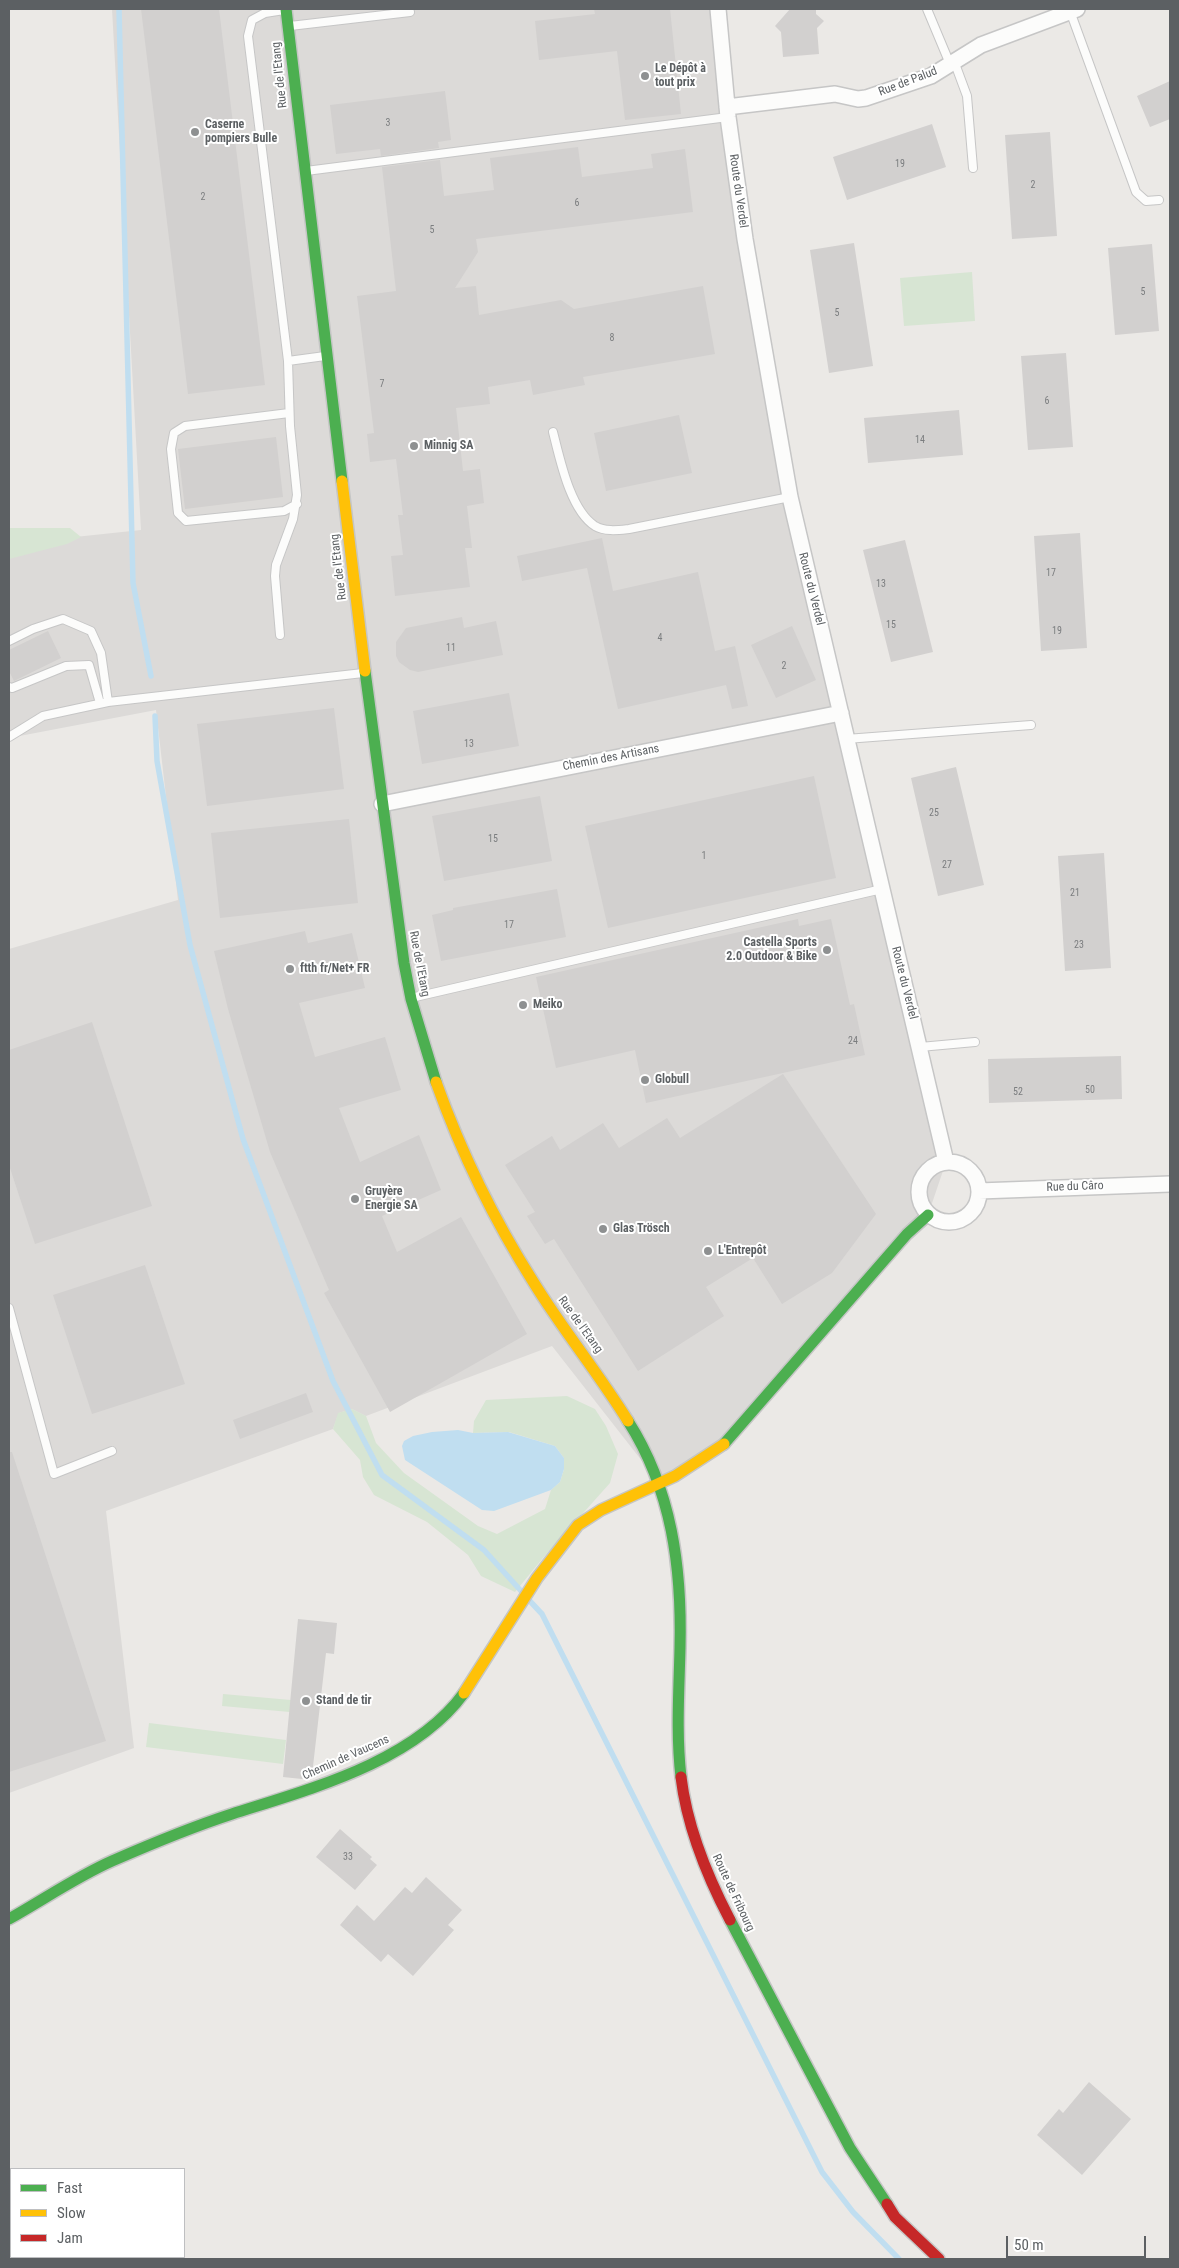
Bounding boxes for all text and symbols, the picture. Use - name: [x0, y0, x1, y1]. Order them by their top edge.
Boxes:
- street label: Rue de l'Etang: [269, 41, 291, 109]
- place label: Le Dépôt à tout prix: [655, 62, 706, 90]
- street label: Rue de Palud: [877, 64, 939, 100]
- marker: Le Dépôt à tout prix: [639, 70, 651, 82]
- house number: 3: [386, 117, 390, 129]
- place label: Caserne pompiers Bulle: [205, 118, 277, 146]
- marker: Caserne pompiers Bulle: [189, 126, 201, 138]
- street label: Route du Verdel: [726, 153, 750, 229]
- house number: 19: [895, 158, 905, 170]
- house number: 2: [1031, 179, 1035, 191]
- house number: 2: [201, 191, 205, 203]
- house number: 6: [575, 197, 579, 209]
- house number: 5: [430, 224, 434, 236]
- house number: 5: [1141, 286, 1145, 298]
- house number: 5: [835, 307, 839, 319]
- house number: 8: [610, 332, 614, 344]
- house number: 7: [380, 378, 384, 390]
- house number: 6: [1045, 395, 1049, 407]
- house number: 14: [915, 434, 925, 446]
- place label: Minnig SA: [424, 439, 473, 453]
- marker: Minnig SA: [408, 440, 420, 452]
- street label: Rue de l'Etang: [328, 533, 350, 601]
- street label: Route du Verdel: [795, 551, 827, 627]
- house number: 17: [1046, 567, 1056, 579]
- house number: 13: [876, 578, 886, 590]
- house number: 15: [886, 619, 896, 631]
- house number: 19: [1052, 625, 1062, 637]
- house number: 4: [658, 632, 662, 644]
- house number: 11: [446, 642, 456, 654]
- house number: 2: [782, 660, 786, 672]
- house number: 13: [464, 738, 474, 750]
- street label: Chemin des Artisans: [561, 742, 661, 774]
- house number: 25: [929, 807, 939, 819]
- house number: 15: [488, 833, 498, 845]
- house number: 1: [702, 850, 706, 862]
- house number: 27: [942, 859, 952, 871]
- house number: 21: [1070, 887, 1080, 899]
- house number: 17: [504, 919, 514, 931]
- street label: Rue de l'Etang: [406, 930, 432, 998]
- place label: Castella Sports 2.0 Outdoor & Bike: [726, 936, 817, 964]
- house number: 23: [1074, 939, 1084, 951]
- marker: Castella Sports 2.0 Outdoor & Bike: [821, 944, 833, 956]
- street label: Route du Verdel: [888, 945, 920, 1021]
- place label: ftth fr/Net+ FR: [300, 962, 369, 976]
- marker: ftth fr/Net+ FR: [284, 963, 296, 975]
- place label: Meiko: [533, 998, 563, 1012]
- marker: Meiko: [517, 999, 529, 1011]
- house number: 24: [848, 1035, 858, 1047]
- place label: Globull: [655, 1073, 689, 1087]
- marker: Globull: [639, 1074, 651, 1086]
- house number: 50: [1085, 1084, 1095, 1096]
- house number: 52: [1013, 1086, 1023, 1098]
- street label: Rue du Câro: [1046, 1179, 1104, 1195]
- place label: Gruyère Energie SA: [365, 1185, 418, 1213]
- marker: Gruyère Energie SA: [349, 1193, 361, 1205]
- place label: Glas Trösch: [613, 1222, 670, 1236]
- marker: Glas Trösch: [597, 1223, 609, 1235]
- place label: L'Entrepôt: [718, 1244, 766, 1258]
- marker: L'Entrepôt: [702, 1245, 714, 1257]
- street label: Rue de l'Etang: [555, 1294, 605, 1356]
- place label: Stand de tir: [316, 1694, 372, 1708]
- marker: Stand de tir: [300, 1695, 312, 1707]
- street label: Chemin de Vaucens: [300, 1732, 392, 1784]
- house number: 33: [343, 1851, 353, 1863]
- street label: Route de Fribourg: [709, 1852, 757, 1934]
- legend: [10, 2168, 185, 2258]
- text: Fast: [57, 2179, 82, 2197]
- text: Slow: [57, 2204, 86, 2222]
- scale bar: [1009, 2226, 1149, 2258]
- text: Jam: [57, 2229, 83, 2247]
- text: 50 m: [1014, 2236, 1044, 2254]

